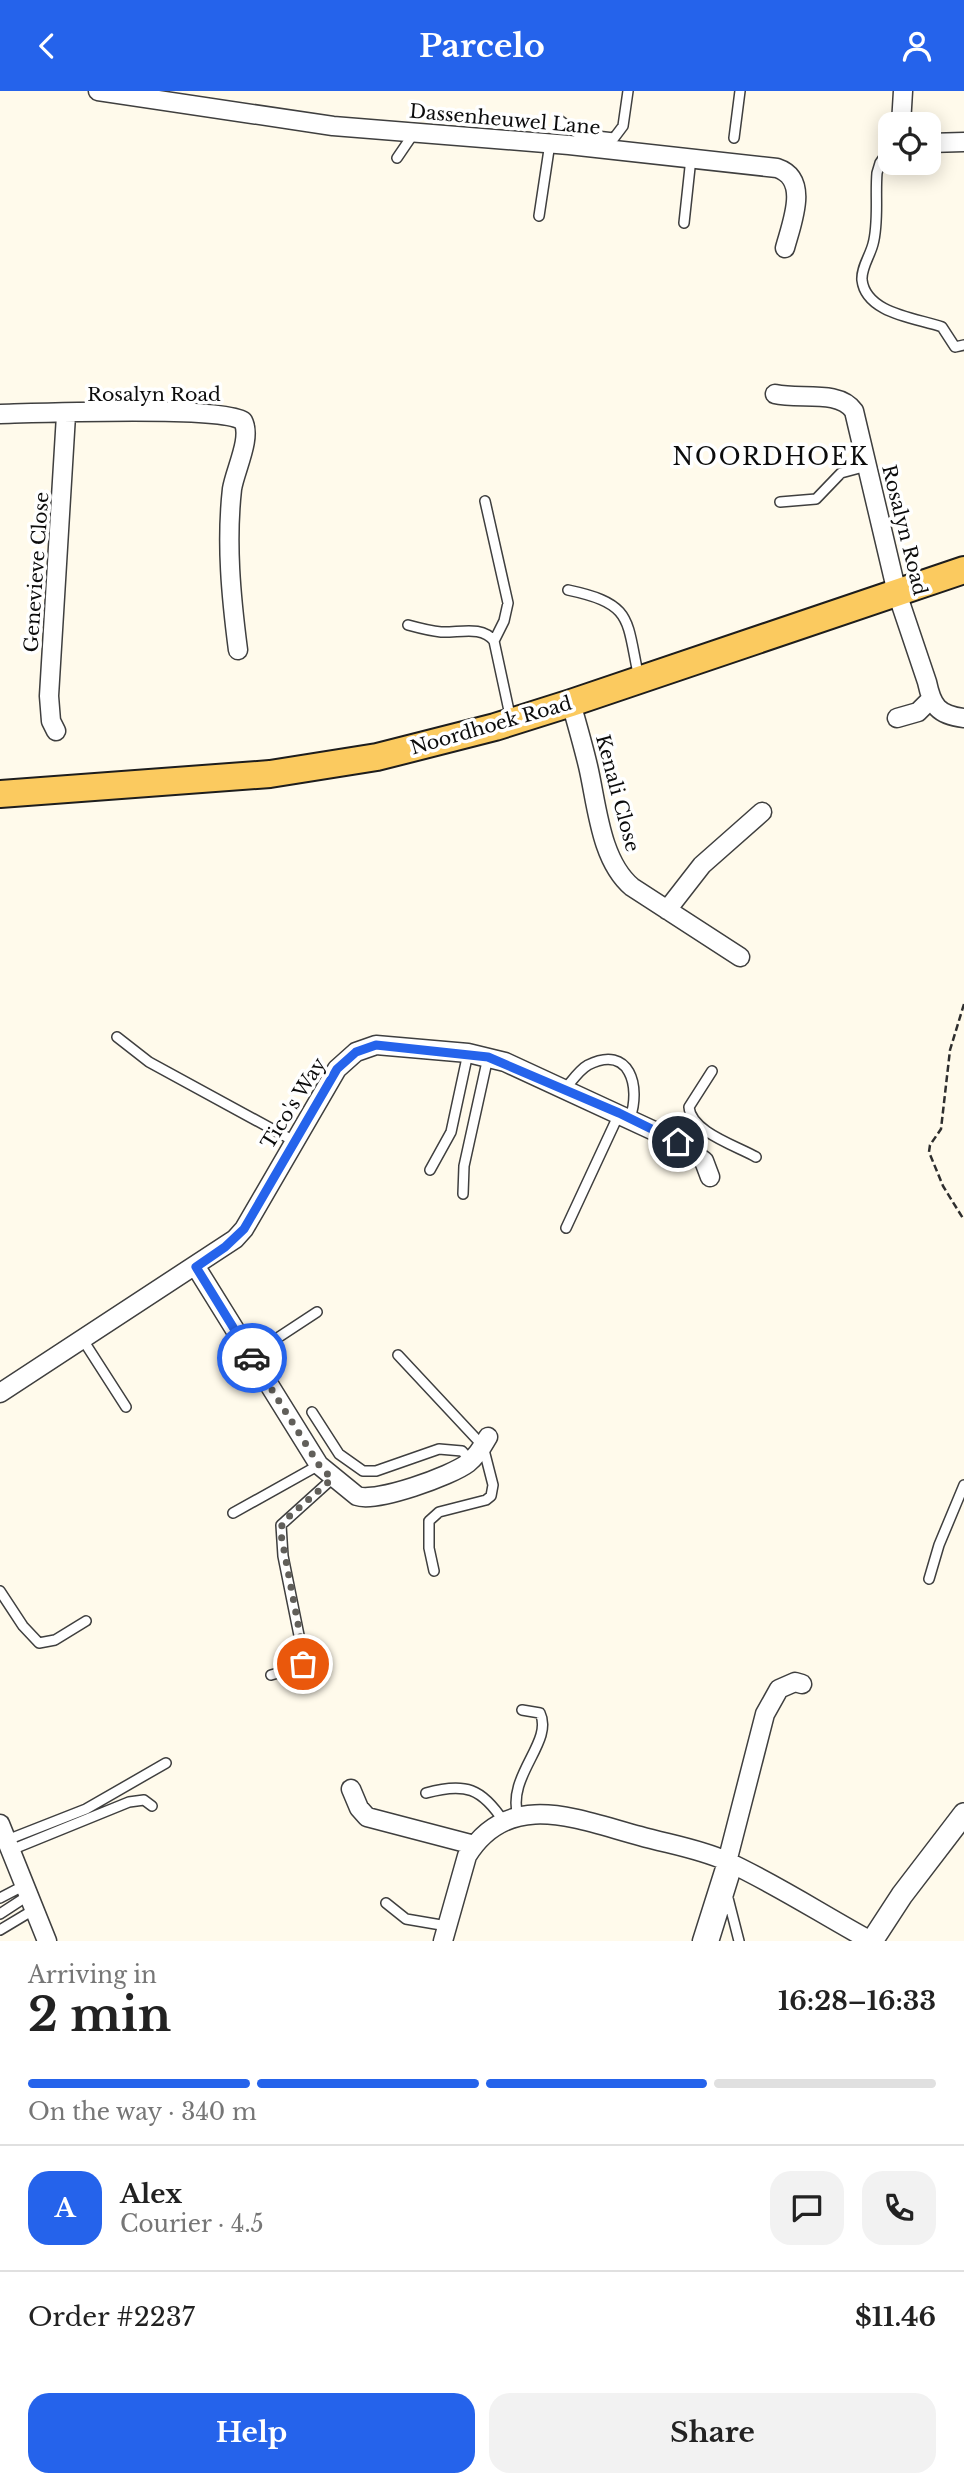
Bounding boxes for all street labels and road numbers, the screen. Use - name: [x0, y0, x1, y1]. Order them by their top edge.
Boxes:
- street label: Dassenheuwel Lane: [408, 100, 602, 139]
- street label: Rosalyn Road: [87, 383, 221, 406]
- street label: Rosalyn Road: [877, 462, 932, 598]
- street label: Genevieve Close: [19, 491, 54, 653]
- street label: Noordhoek Road: [408, 691, 575, 760]
- street label: Kenali Close: [591, 732, 644, 854]
- street label: Tico's Way: [256, 1053, 331, 1153]

